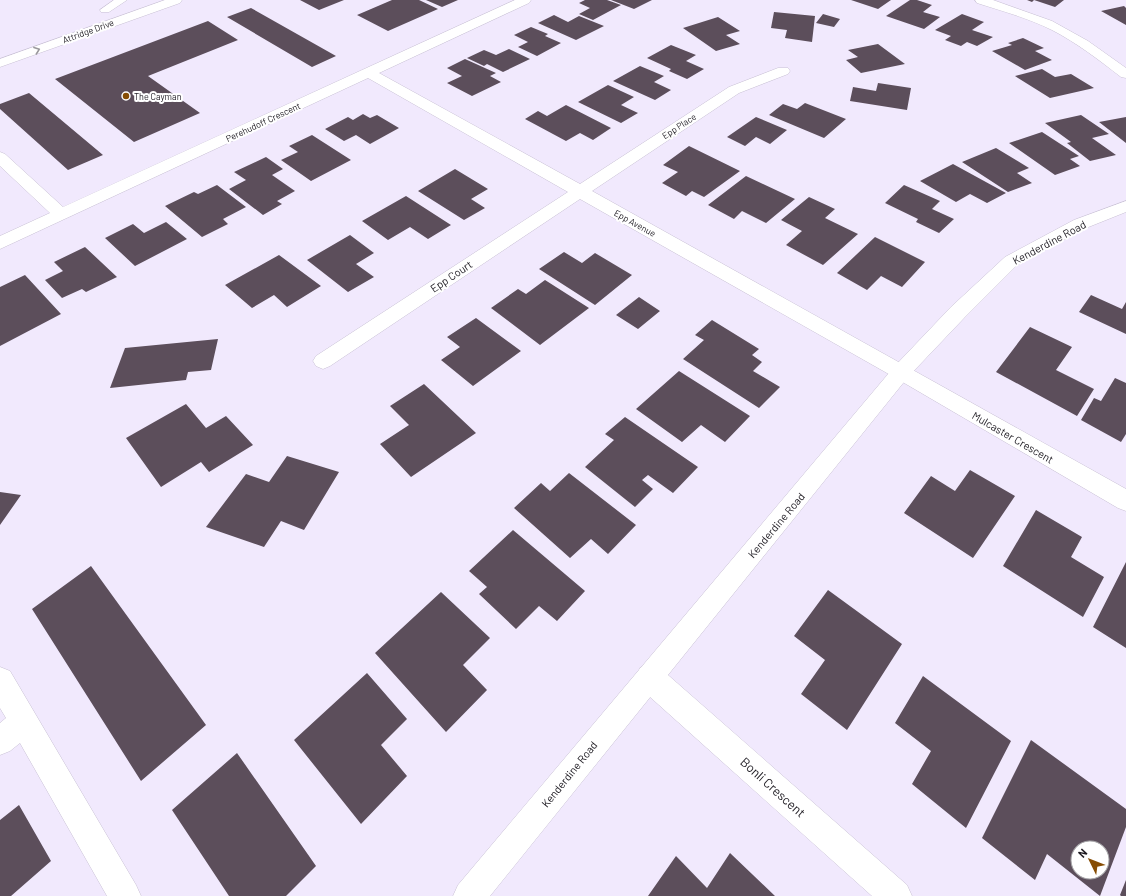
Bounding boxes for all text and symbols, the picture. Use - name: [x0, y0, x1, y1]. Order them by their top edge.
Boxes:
- street label: Attridge Drive: [61, 17, 115, 45]
- one-way arrow: [33, 46, 40, 54]
- marker: The Cayman: [121, 91, 131, 101]
- place label: The Cayman: [134, 91, 182, 102]
- street label: Perehudoff Crescent: [224, 100, 302, 144]
- street label: Epp Place: [660, 111, 698, 141]
- street label: Epp Avenue: [612, 207, 658, 239]
- street label: Kenderdine Road: [1010, 217, 1088, 267]
- street label: Epp Court: [428, 257, 474, 295]
- street label: Mulcaster Crescent: [970, 408, 1056, 466]
- street label: Kenderdine Road: [745, 490, 807, 560]
- street label: Kenderdine Road: [538, 738, 600, 810]
- street label: Bonli Crescent: [737, 754, 809, 820]
- north arrow: [1070, 840, 1110, 880]
- text: N: [1075, 846, 1090, 860]

